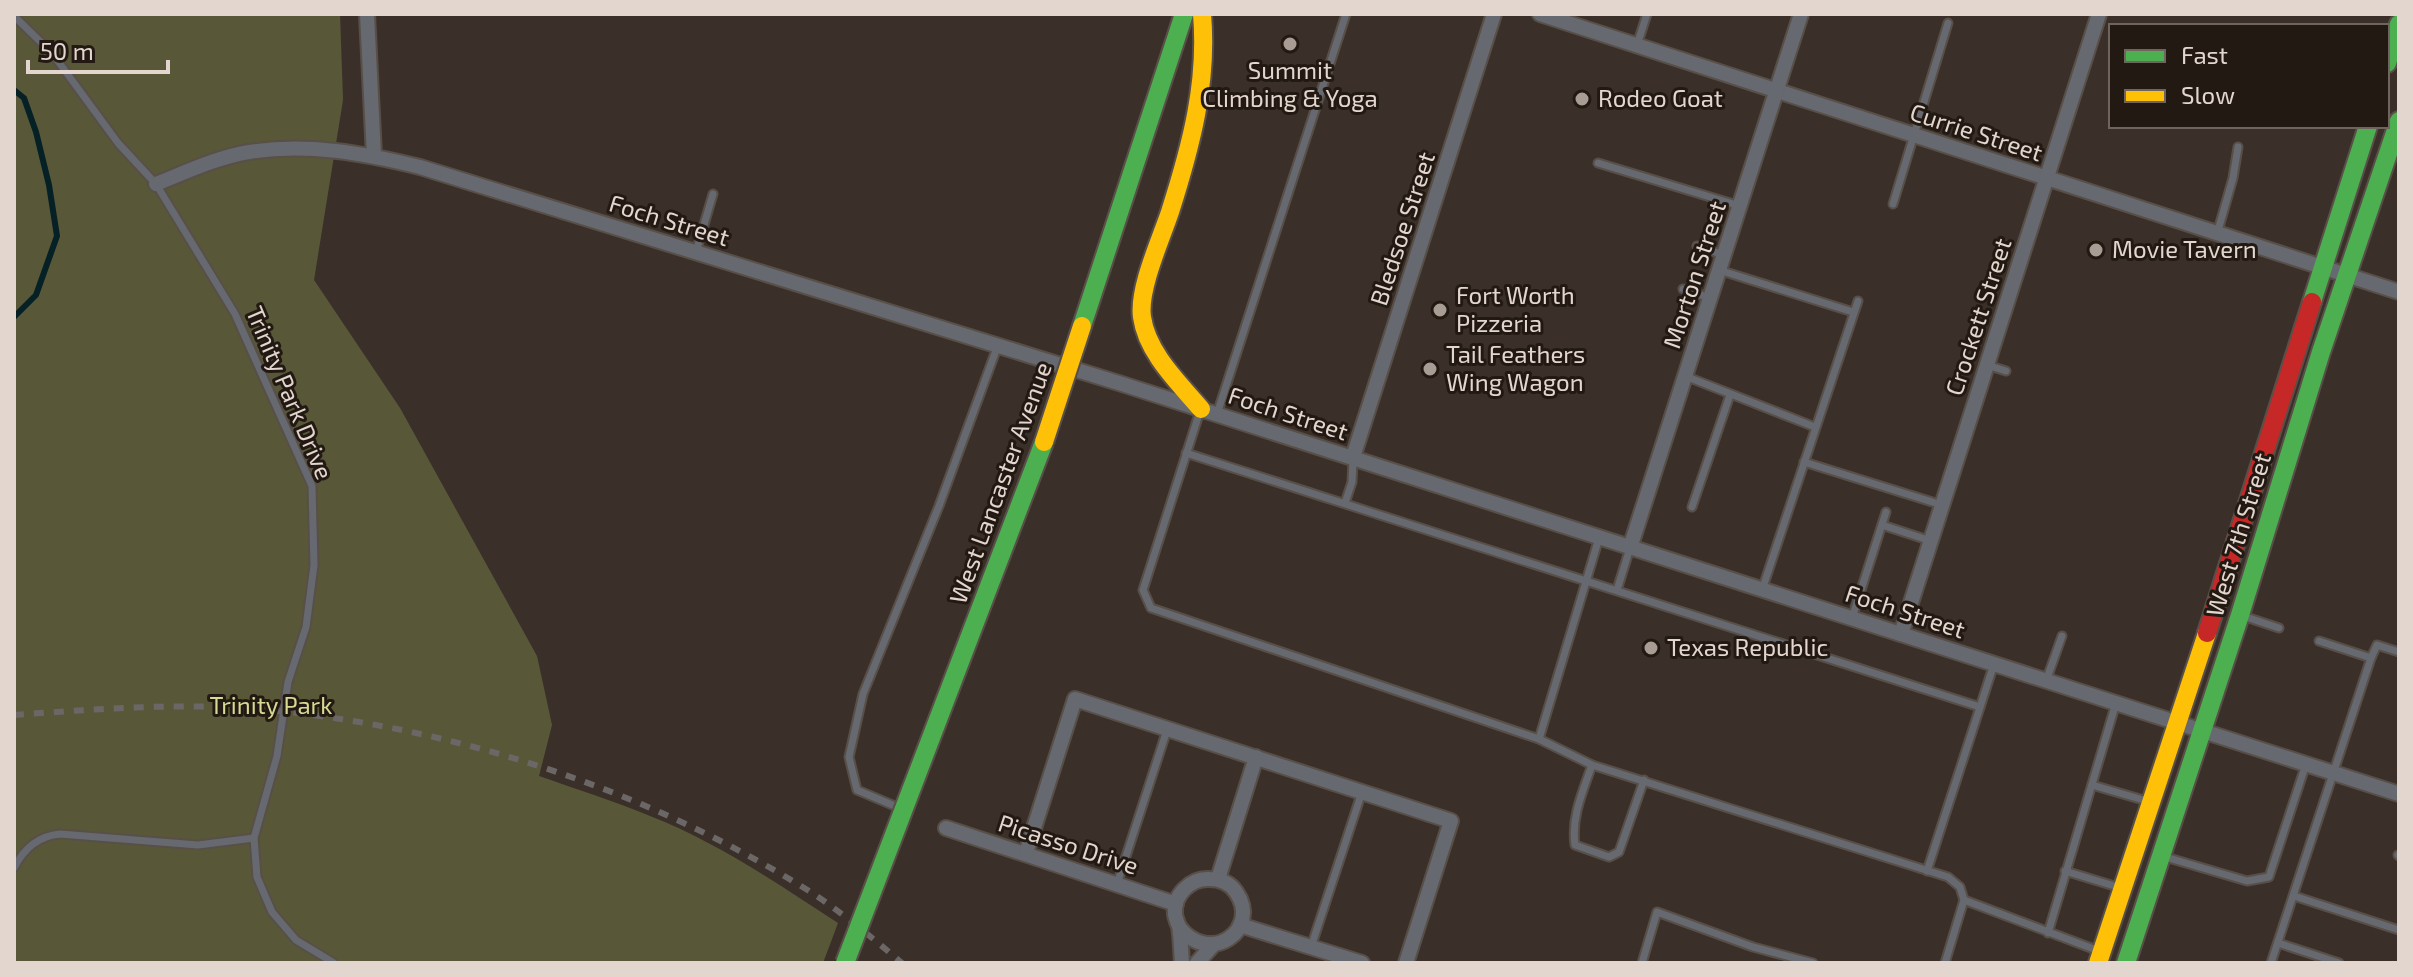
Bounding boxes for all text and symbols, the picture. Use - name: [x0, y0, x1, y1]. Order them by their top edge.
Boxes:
- scale bar: [28, 24, 168, 74]
- legend: [2109, 24, 2389, 128]
- marker: Summit Climbing & Yoga: [1281, 35, 1299, 53]
- text: 50 m: [40, 36, 94, 65]
- text: Fast: [2181, 40, 2228, 69]
- place label: Summit Climbing & Yoga: [1202, 55, 1378, 112]
- text: Slow: [2181, 80, 2235, 109]
- place label: Rodeo Goat: [1598, 83, 1723, 112]
- marker: Rodeo Goat: [1573, 90, 1591, 108]
- street label: Currie Street: [1907, 97, 2046, 167]
- street label: Bledsoe Street: [1363, 148, 1440, 309]
- street label: Foch Street: [606, 188, 733, 252]
- street label: Morton Street: [1656, 197, 1731, 352]
- street label: Crockett Street: [1939, 234, 2017, 399]
- place label: Movie Tavern: [2112, 234, 2257, 263]
- marker: Movie Tavern: [2087, 241, 2105, 259]
- place label: Fort Worth Pizzeria: [1456, 280, 1575, 337]
- marker: Fort Worth Pizzeria: [1431, 301, 1449, 319]
- street label: Trinity Park Drive: [241, 302, 340, 483]
- place label: Tail Feathers Wing Wagon: [1446, 339, 1585, 396]
- street label: West Lancaster Avenue: [942, 358, 1057, 607]
- marker: Tail Feathers Wing Wagon: [1421, 360, 1439, 378]
- street label: Foch Street: [1225, 380, 1352, 446]
- street label: West 7th Street: [2199, 449, 2276, 620]
- street label: Foch Street: [1842, 578, 1969, 644]
- place label: Texas Republic: [1667, 632, 1828, 661]
- marker: Texas Republic: [1642, 639, 1660, 657]
- park label: Trinity Park: [210, 690, 332, 719]
- street label: Picasso Drive: [995, 807, 1142, 880]

